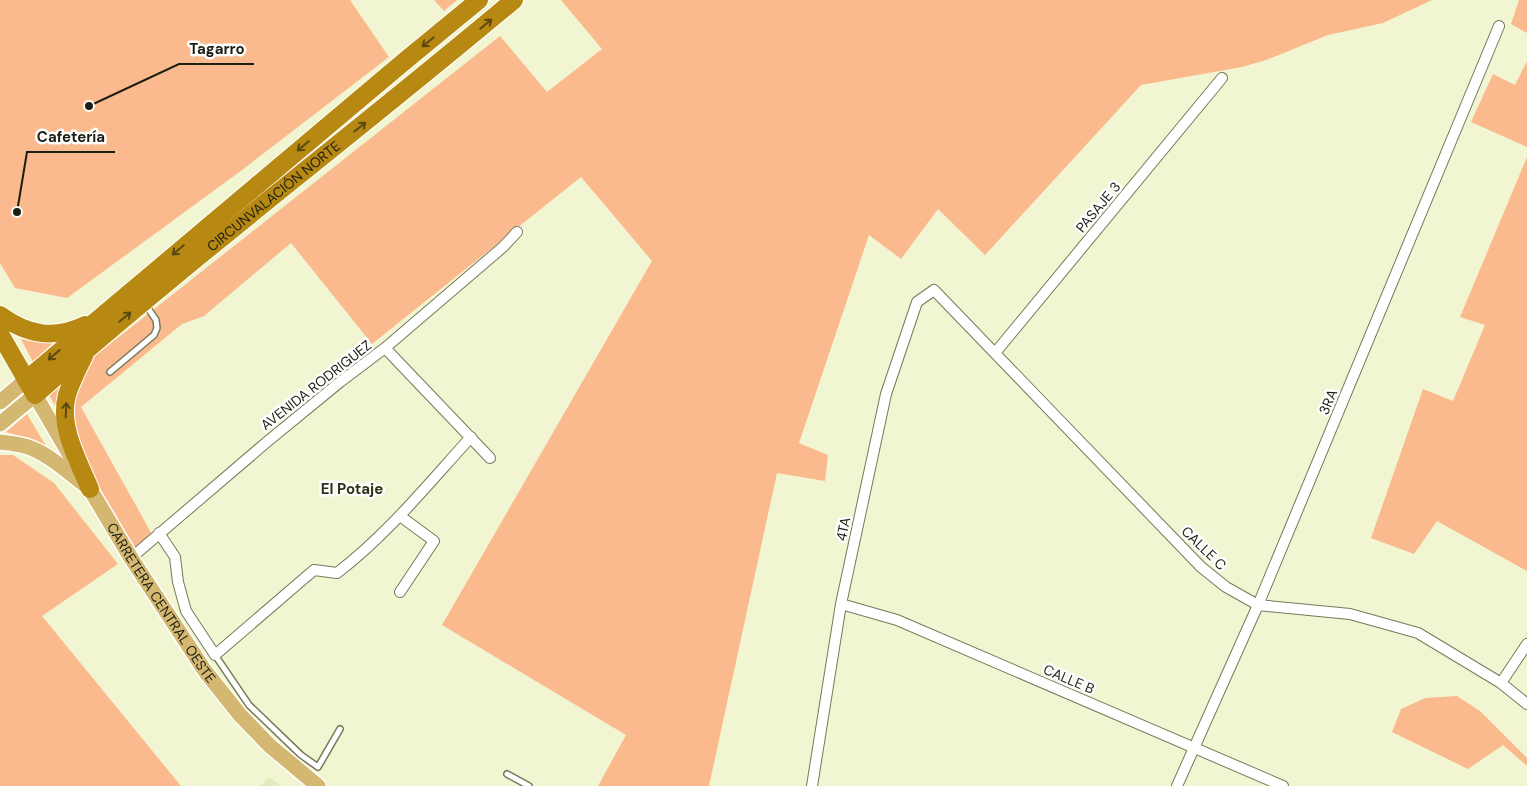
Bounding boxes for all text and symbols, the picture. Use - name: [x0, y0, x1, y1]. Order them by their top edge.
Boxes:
- one-way arrow: [479, 18, 492, 30]
- callout: Tagarro: [179, 34, 254, 64]
- one-way arrow: [421, 36, 434, 47]
- text: Tagarro: [189, 39, 245, 59]
- callout: Cafetería: [27, 122, 115, 152]
- one-way arrow: [353, 122, 366, 133]
- text: Cafetería: [37, 127, 105, 147]
- street label: CIRCUNVALACIÓN NORTE: [203, 137, 344, 255]
- one-way arrow: [297, 140, 310, 151]
- street label: PASAJE 3: [1072, 178, 1124, 236]
- one-way arrow: [172, 245, 185, 256]
- one-way arrow: [118, 311, 131, 323]
- street label: AVENIDA RODRIGUEZ: [257, 336, 375, 434]
- one-way arrow: [48, 349, 61, 360]
- street label: 3RA: [1315, 387, 1341, 417]
- one-way arrow: [61, 403, 70, 419]
- district label: El Potaje: [321, 479, 383, 499]
- street label: 4TA: [832, 515, 854, 543]
- street label: CARRETERA CENTRAL OESTE: [103, 519, 220, 687]
- street label: CALLE C: [1178, 522, 1230, 574]
- street label: CALLE B: [1041, 660, 1097, 698]

